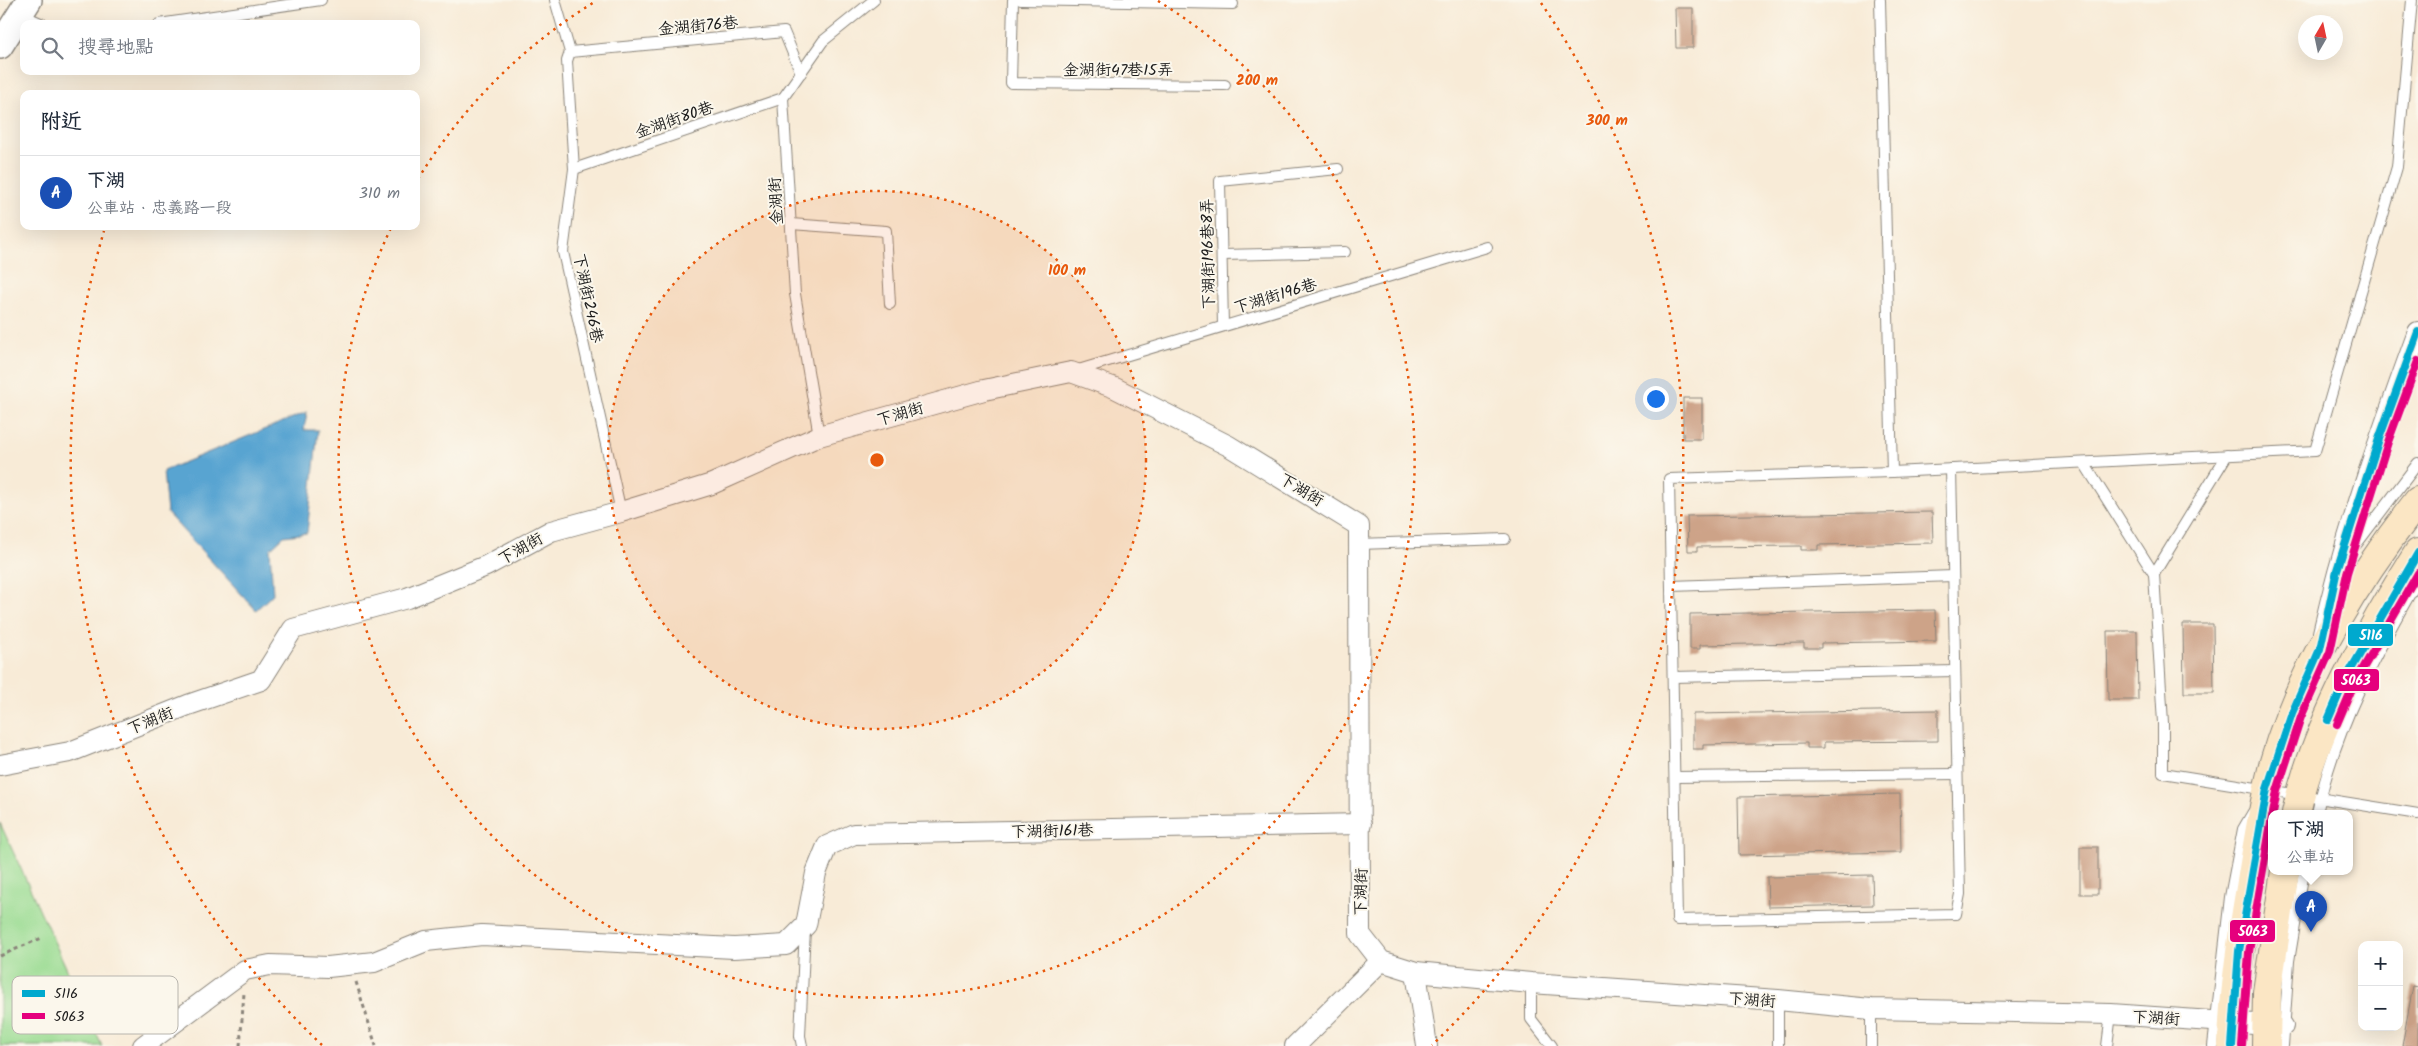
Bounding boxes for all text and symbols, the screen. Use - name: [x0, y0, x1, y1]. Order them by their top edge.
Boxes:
- street label: 金湖街76巷: [657, 11, 739, 42]
- north arrow: [2298, 15, 2343, 60]
- search box: [20, 20, 420, 75]
- text: 搜尋地點: [78, 33, 154, 63]
- icon: search: [38, 34, 66, 62]
- street label: 金湖街47巷15弄: [1063, 58, 1173, 83]
- text: 200 m: [1236, 69, 1278, 93]
- street label: 金湖街80巷: [632, 95, 717, 146]
- text: 附近: [40, 106, 82, 139]
- text: 300 m: [1585, 109, 1628, 133]
- text: 下湖: [87, 166, 125, 196]
- street label: 金湖街: [763, 176, 790, 226]
- text: A: [51, 181, 61, 206]
- text: 310 m: [359, 181, 400, 206]
- text: 公車站 · 忠義路一段: [87, 196, 232, 221]
- street label: 下湖街196巷8弄: [1195, 198, 1222, 310]
- street label: 下湖街246巷: [566, 251, 609, 345]
- text: 100 m: [1048, 259, 1086, 283]
- street label: 下湖街196巷: [1231, 272, 1320, 321]
- your location: [1643, 386, 1669, 412]
- street label: 下湖街: [874, 396, 927, 433]
- centre of rings: [868, 451, 886, 469]
- street label: 下湖街: [1274, 467, 1328, 513]
- street label: 下湖街: [494, 527, 548, 572]
- line badge: 5116: [2347, 623, 2394, 647]
- text: 5116: [2358, 625, 2383, 647]
- line badge: 5063: [2333, 668, 2380, 692]
- text: 5063: [2340, 670, 2371, 692]
- street label: 下湖街: [124, 701, 178, 742]
- popup: [2268, 810, 2353, 875]
- text: 下湖: [2286, 815, 2325, 845]
- street label: 下湖街161巷: [1010, 818, 1094, 845]
- text: 公車站: [2286, 845, 2335, 870]
- street label: 下湖街: [1349, 868, 1374, 916]
- pin: A: [2295, 891, 2327, 932]
- line badge: 5063: [2229, 919, 2276, 943]
- text: 5063: [2237, 921, 2268, 943]
- map controls: [2358, 941, 2403, 1031]
- button: +: [2358, 941, 2403, 986]
- legend: [12, 976, 178, 1034]
- text: 5116: [54, 983, 78, 1005]
- street label: 下湖街: [1727, 986, 1777, 1015]
- button: −: [2358, 986, 2403, 1031]
- street label: 下湖街: [2131, 1005, 2181, 1032]
- text: 5063: [54, 1006, 84, 1028]

